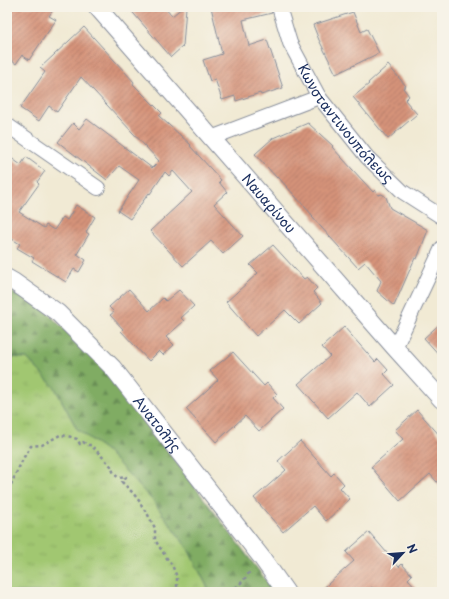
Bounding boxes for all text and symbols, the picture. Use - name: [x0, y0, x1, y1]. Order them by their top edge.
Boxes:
- street label: Κωνσταντινουπόλεως: [293, 60, 399, 188]
- street label: Ναυαρίνου: [237, 169, 301, 238]
- street label: Ανατολής: [129, 391, 186, 457]
- north arrow: [383, 533, 423, 573]
- text: N: [403, 541, 422, 556]

